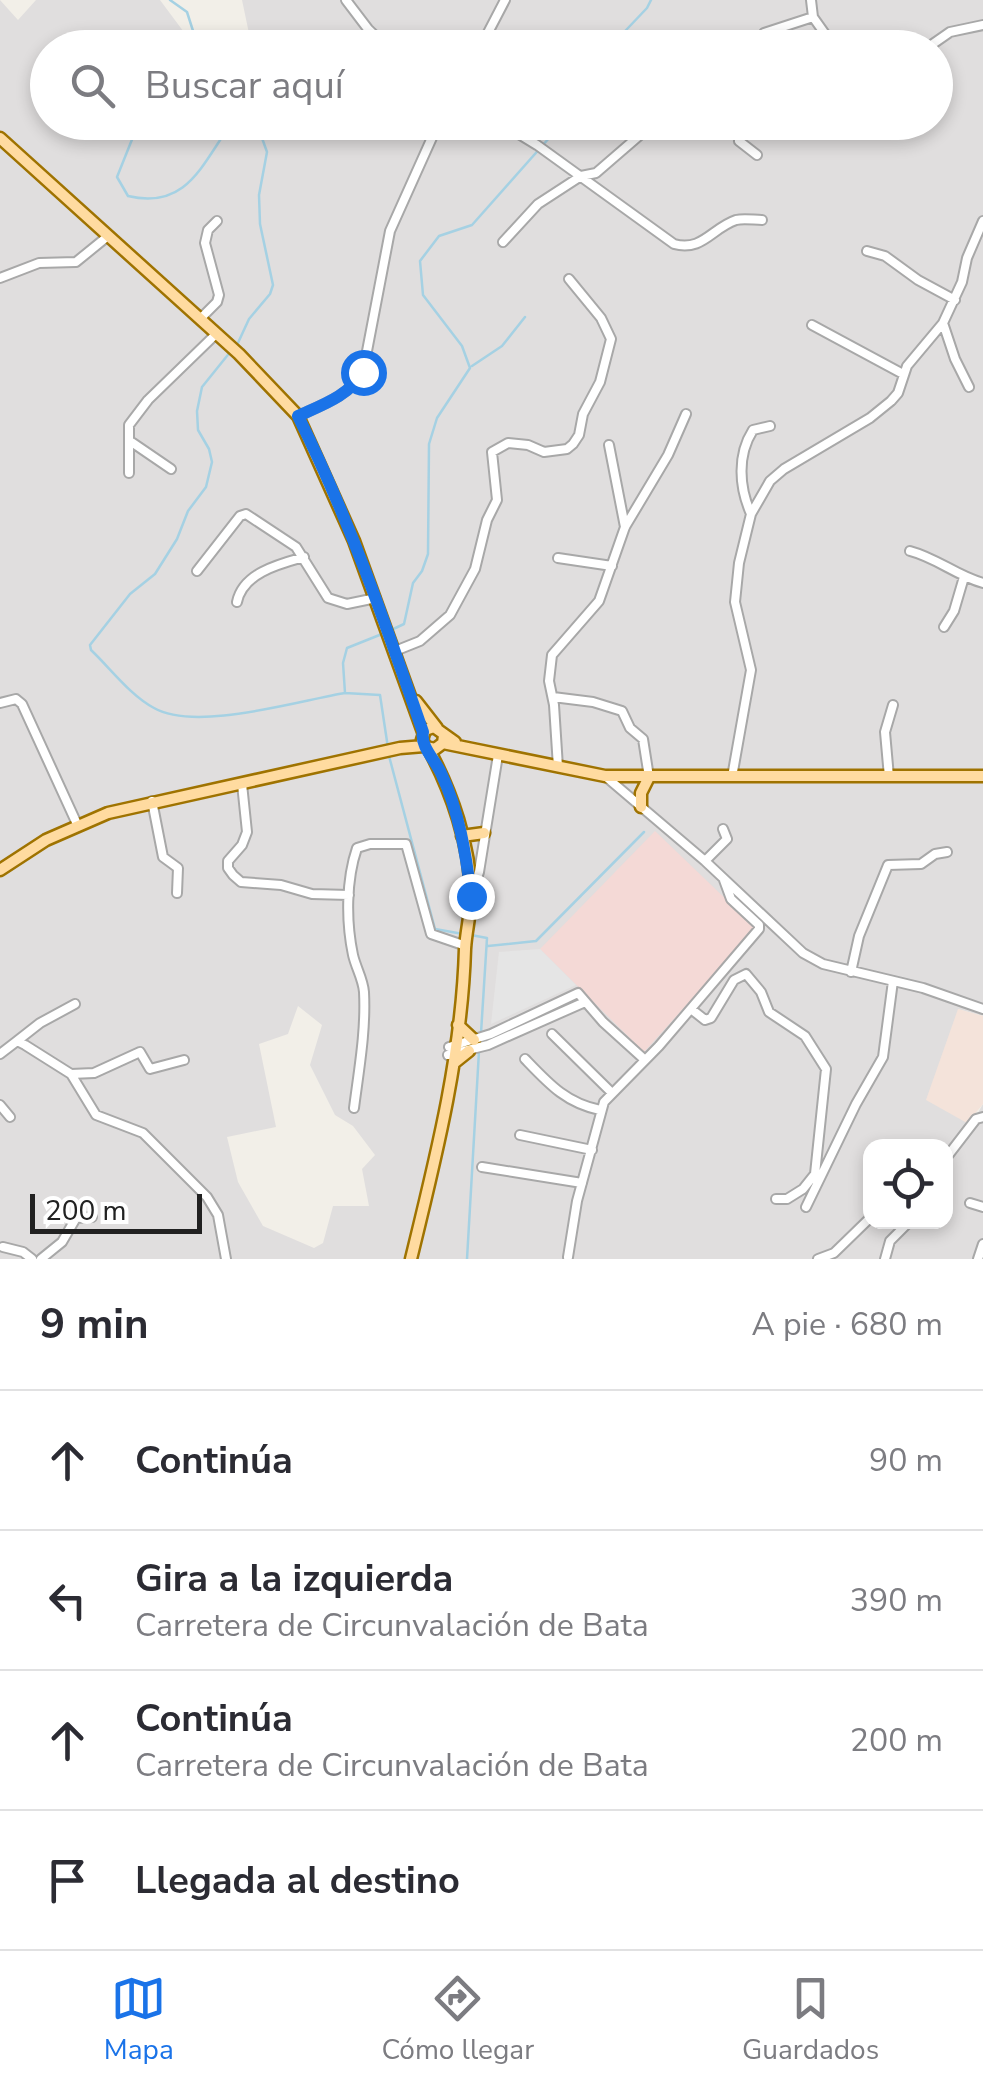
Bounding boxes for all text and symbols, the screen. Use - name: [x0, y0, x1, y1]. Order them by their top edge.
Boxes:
- search box: [30, 30, 953, 140]
- icon: search: [65, 58, 120, 113]
- text: Buscar aquí: [145, 60, 344, 111]
- route start: [341, 350, 387, 396]
- route end: [449, 874, 495, 920]
- map controls: [863, 1139, 953, 1229]
- button: locate: [863, 1139, 953, 1229]
- scale bar: [30, 1189, 202, 1234]
- text: 200 m: [45, 1192, 127, 1230]
- text: 9 min: [40, 1296, 149, 1353]
- text: A pie · 680 m: [751, 1303, 943, 1346]
- icon: ahead: [40, 1433, 95, 1488]
- text: Continúa: [135, 1435, 293, 1486]
- text: 90 m: [869, 1439, 943, 1482]
- text: Gira a la izquierda: [135, 1553, 453, 1604]
- icon: left: [40, 1573, 95, 1628]
- text: 390 m: [850, 1579, 943, 1622]
- text: Carretera de Circunvalación de Bata: [135, 1604, 649, 1647]
- text: Continúa: [135, 1693, 293, 1744]
- icon: ahead: [40, 1713, 95, 1768]
- text: 200 m: [850, 1719, 943, 1762]
- text: Carretera de Circunvalación de Bata: [135, 1744, 649, 1787]
- icon: arrive: [40, 1853, 95, 1908]
- text: Llegada al destino: [135, 1855, 460, 1906]
- tab: Mapa: [104, 1971, 174, 2069]
- tab: Cómo llegar: [381, 1971, 534, 2069]
- tab: Guardados: [742, 1971, 879, 2069]

